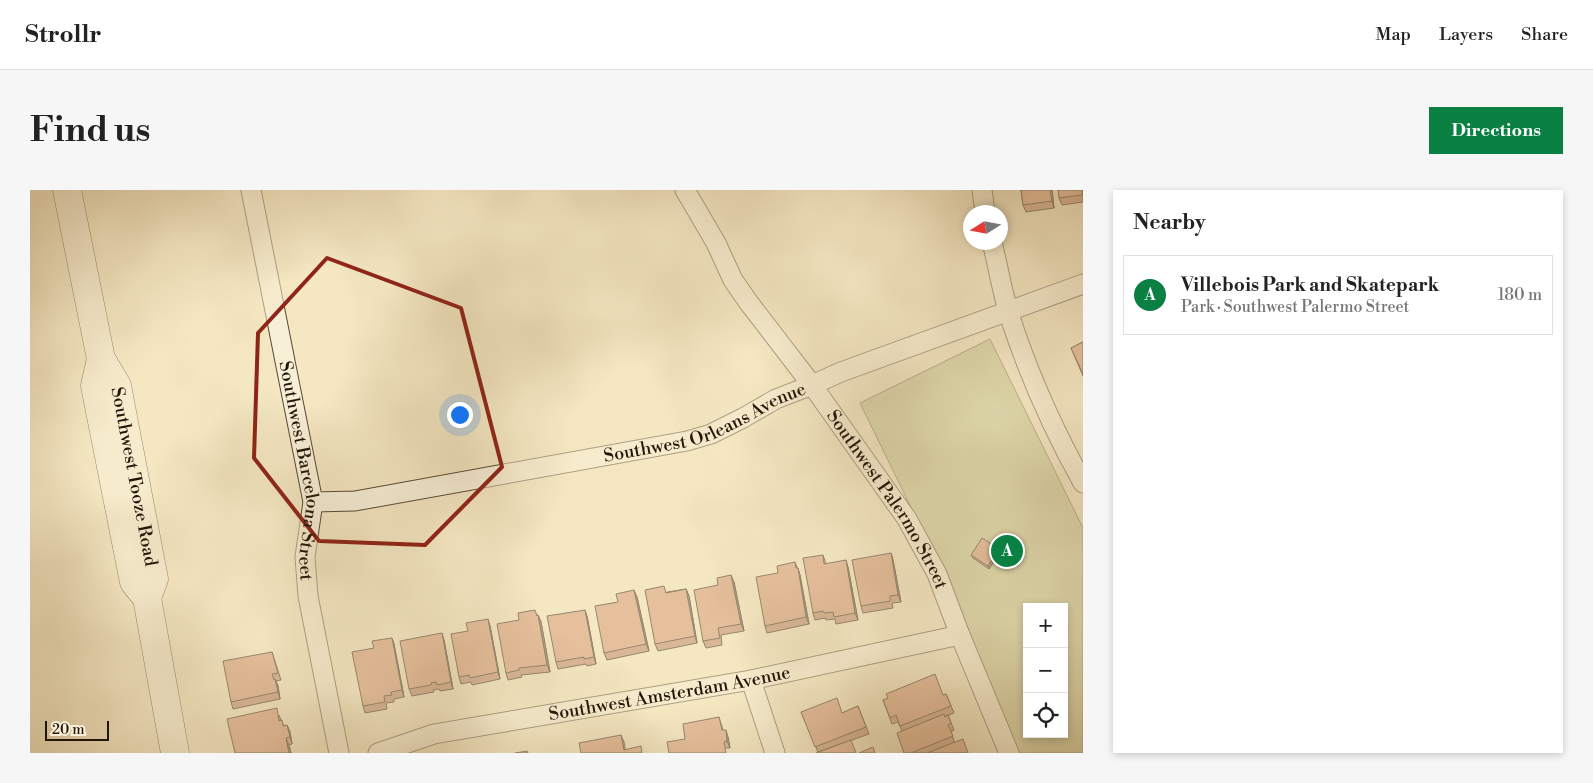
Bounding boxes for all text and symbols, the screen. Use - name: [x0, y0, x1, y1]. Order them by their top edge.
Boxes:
- text: Strollr: [25, 20, 101, 50]
- text: Map: [1376, 23, 1411, 46]
- text: Layers: [1439, 23, 1493, 46]
- text: Share: [1521, 23, 1568, 46]
- button: Directions: [1429, 107, 1563, 154]
- text: Find us: [30, 109, 150, 152]
- north arrow: [963, 205, 1008, 250]
- text: Nearby: [1133, 210, 1206, 236]
- text: Villebois Park and Skatepark: [1181, 273, 1439, 297]
- text: A: [1144, 285, 1156, 305]
- text: 180 m: [1498, 285, 1542, 305]
- text: Park · Southwest Palermo Street: [1181, 297, 1409, 317]
- street label: Southwest Barcelona Street: [273, 359, 324, 582]
- street label: Southwest Orleans Avenue: [602, 378, 809, 468]
- street label: Southwest Tooze Road: [105, 385, 162, 569]
- your location: [447, 402, 473, 428]
- street label: Southwest Palermo Street: [821, 405, 953, 593]
- pin: A: [991, 532, 1023, 570]
- map controls: [1023, 603, 1068, 738]
- button: +: [1023, 603, 1068, 648]
- button: −: [1023, 648, 1068, 693]
- street label: Southwest Amsterdam Avenue: [547, 661, 792, 726]
- button: locate: [1023, 693, 1068, 738]
- scale bar: [45, 718, 109, 741]
- text: 20 m: [52, 721, 84, 739]

